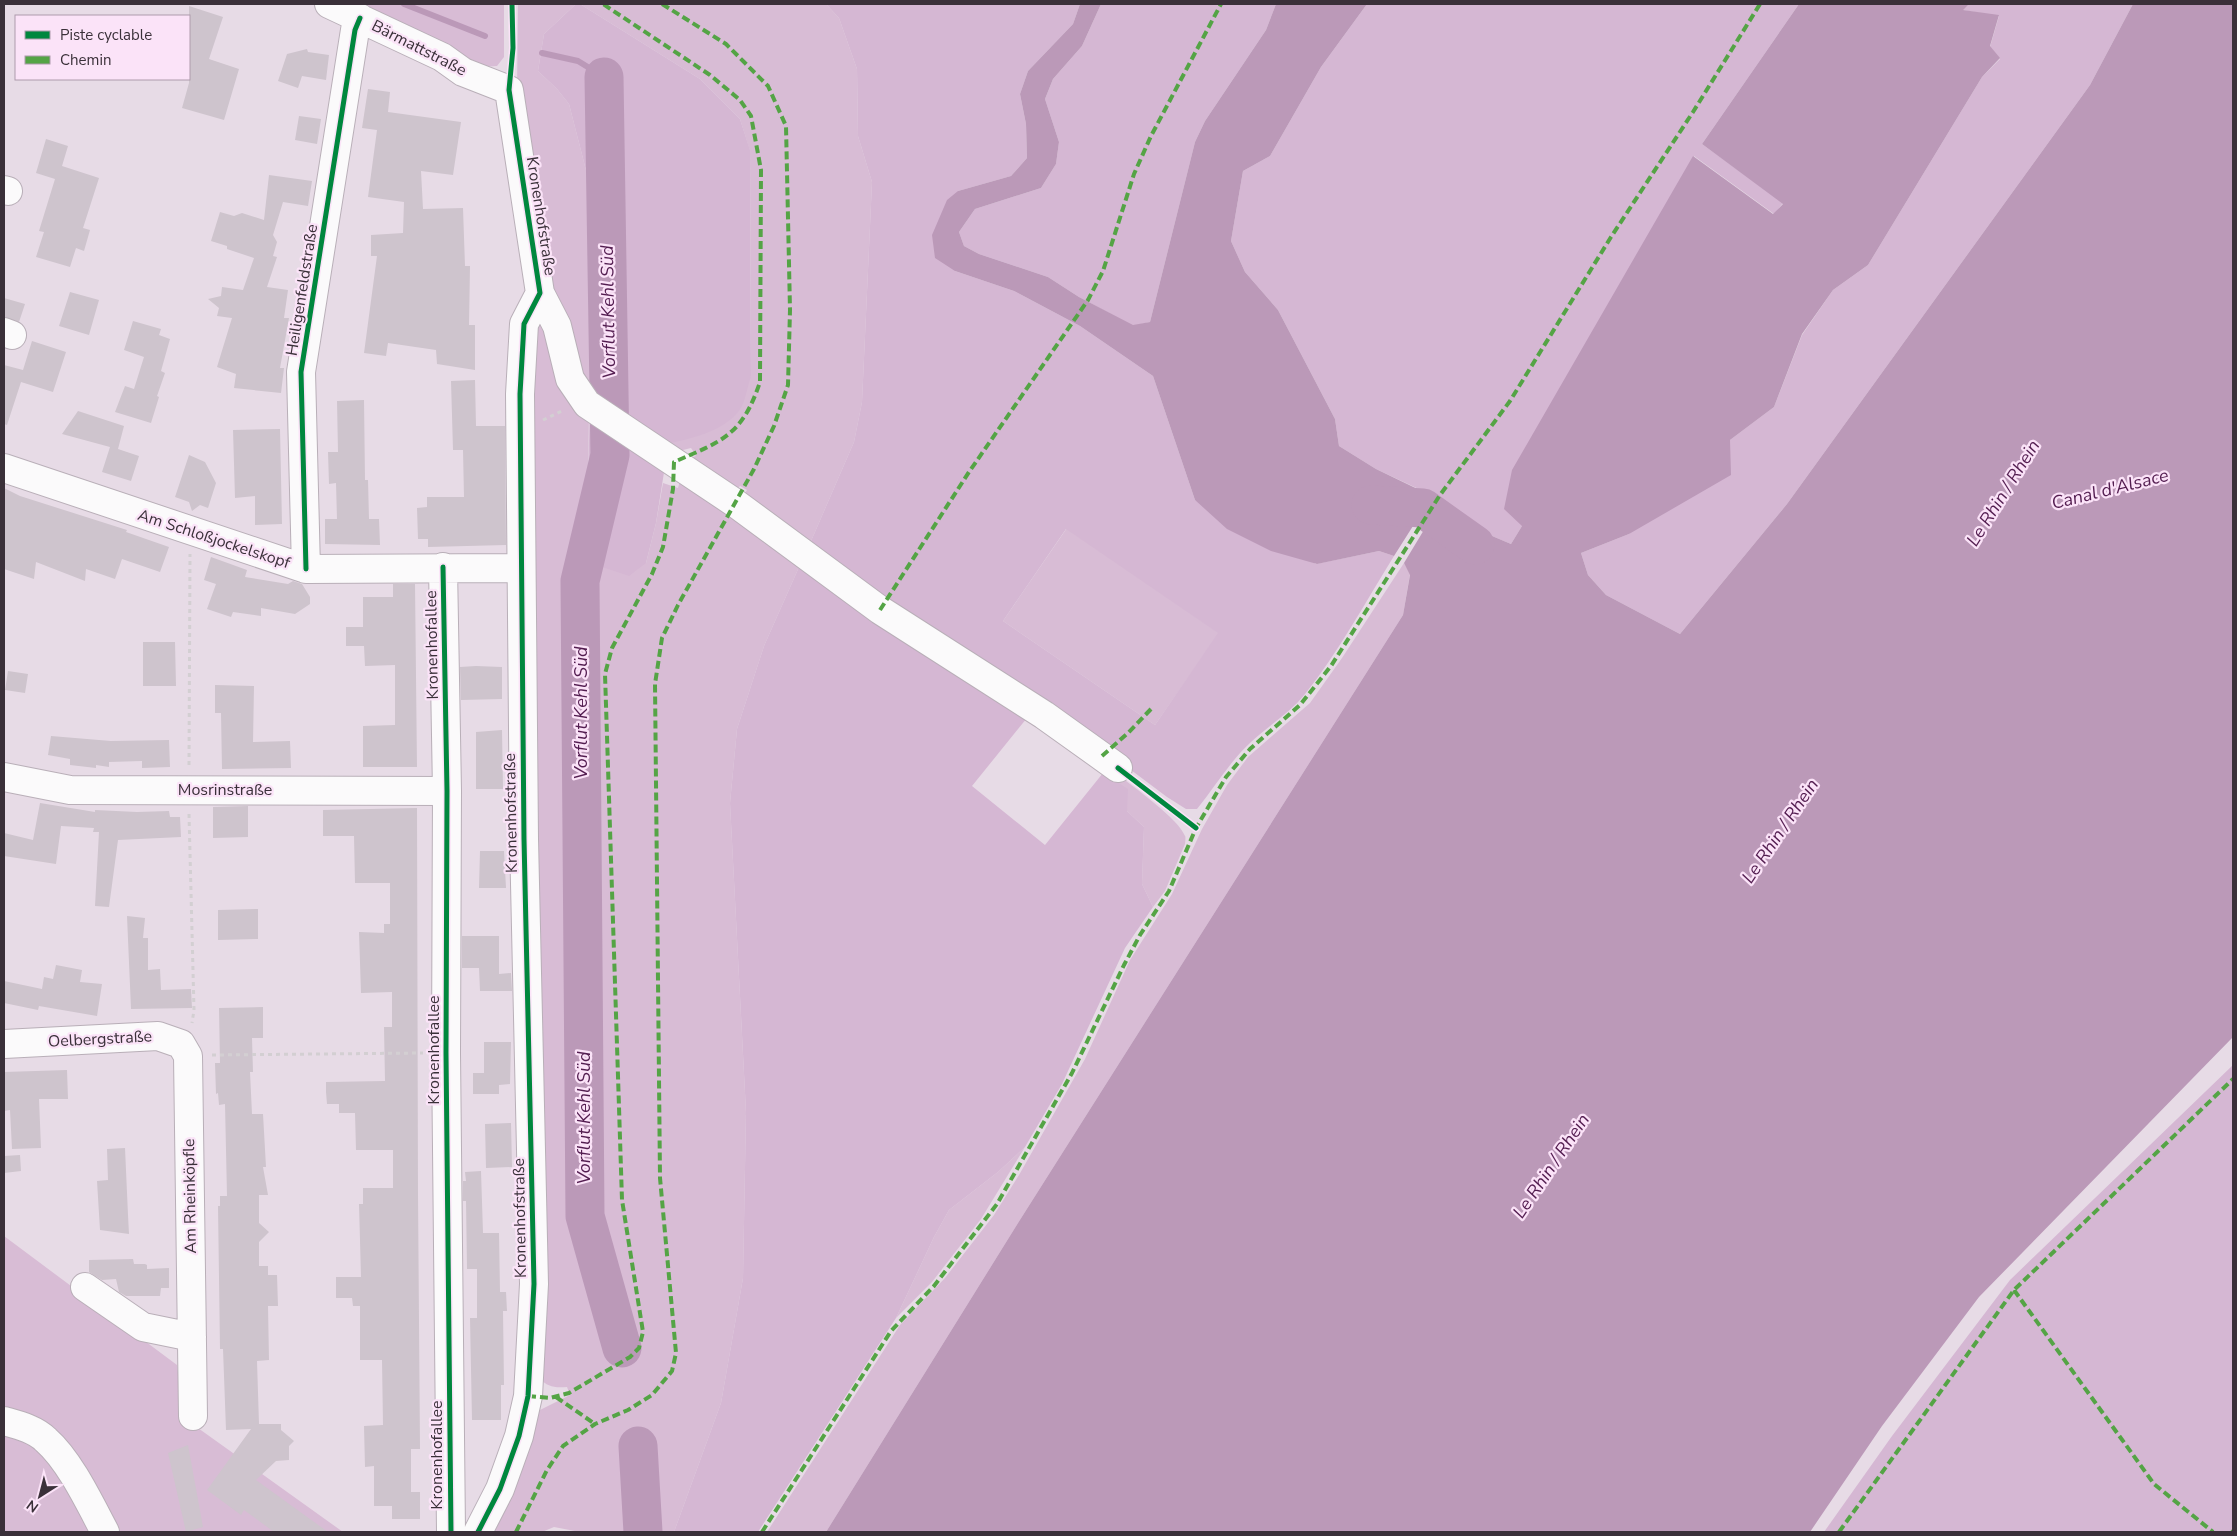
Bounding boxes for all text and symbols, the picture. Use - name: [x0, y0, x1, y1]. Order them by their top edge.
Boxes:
- legend: [15, 15, 190, 80]
- street label: Bärmattstraße: [368, 15, 470, 81]
- text: Piste cyclable: [60, 25, 152, 45]
- text: Chemin: [60, 50, 111, 70]
- street label: Kronenhofstraße: [521, 155, 561, 277]
- street label: Heiligenfeldstraße: [281, 223, 323, 357]
- water label: Vorflut Kehl Süd: [595, 245, 621, 379]
- water label: Le Rhin / Rhein: [1961, 435, 2045, 551]
- water label: Canal d'Alsace: [2049, 463, 2171, 515]
- street label: Am Schloßjockelskopf: [135, 504, 294, 574]
- street label: Kronenhofallee: [420, 590, 444, 700]
- water label: Vorflut Kehl Süd: [569, 646, 593, 780]
- street label: Kronenhofstraße: [499, 753, 523, 873]
- water label: Le Rhin / Rhein: [1736, 774, 1824, 888]
- street label: Mosrinstraße: [178, 779, 272, 801]
- street label: Kronenhofallee: [423, 995, 445, 1105]
- street label: Oelbergstraße: [47, 1025, 153, 1053]
- water label: Vorflut Kehl Süd: [572, 1051, 596, 1185]
- water label: Le Rhin / Rhein: [1507, 1109, 1595, 1223]
- street label: Am Rheinköpfle: [178, 1138, 202, 1254]
- street label: Kronenhofstraße: [508, 1158, 532, 1278]
- street label: Kronenhofallee: [426, 1400, 448, 1510]
- north arrow: [15, 1471, 65, 1521]
- text: N: [23, 1495, 42, 1517]

